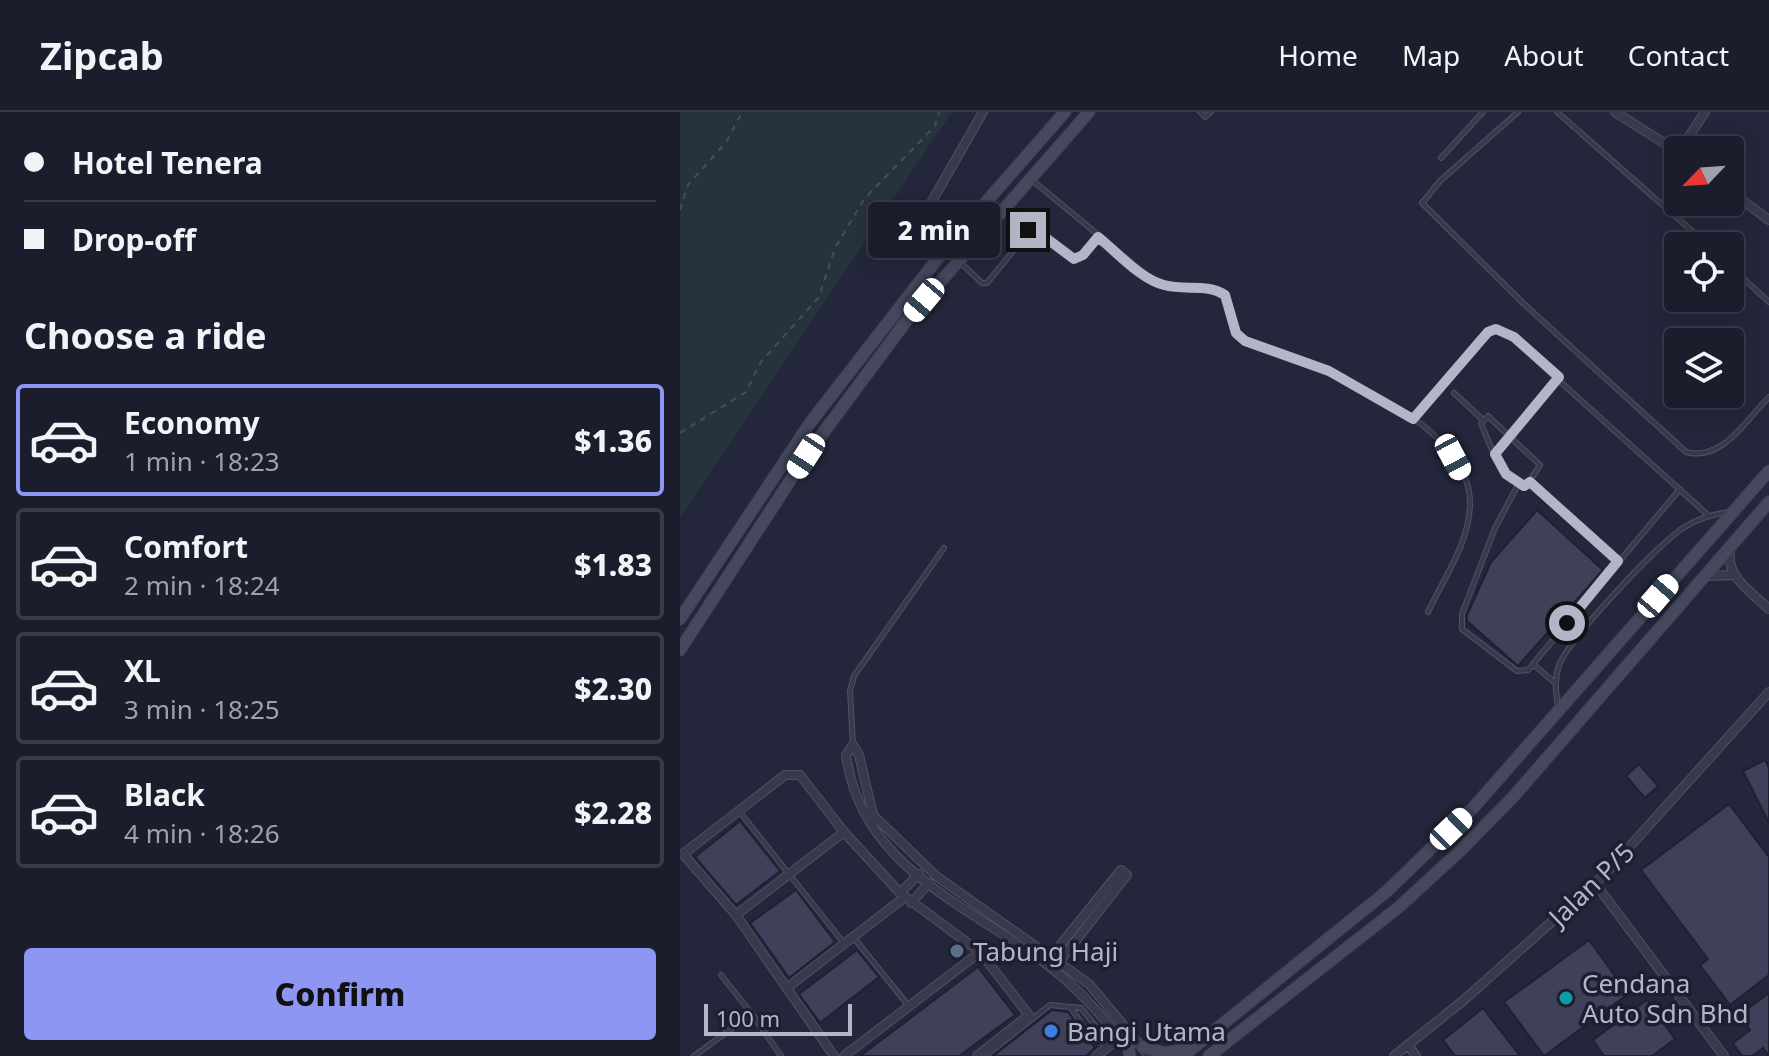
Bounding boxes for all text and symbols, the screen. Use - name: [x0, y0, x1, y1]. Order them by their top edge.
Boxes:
- text: Zipcab: [40, 29, 164, 81]
- text: Home: [1278, 36, 1358, 74]
- text: Map: [1402, 36, 1460, 74]
- text: About: [1504, 36, 1584, 74]
- text: Contact: [1628, 36, 1729, 74]
- north arrow: [1664, 136, 1744, 216]
- map controls: [1664, 136, 1744, 408]
- text: Hotel Tenera: [72, 142, 263, 183]
- callout: 2 min: [868, 202, 1000, 258]
- text: 2 min: [898, 212, 970, 248]
- route end: [1010, 212, 1046, 248]
- text: Drop-off: [72, 219, 196, 260]
- button: locate: [1664, 232, 1744, 312]
- car: [899, 274, 949, 326]
- text: Choose a ride: [24, 311, 266, 360]
- button: layers: [1664, 328, 1744, 408]
- text: Economy: [124, 402, 260, 443]
- icon: car: [28, 404, 100, 476]
- text: $1.36: [574, 420, 652, 461]
- car: [783, 429, 829, 483]
- car: [1431, 430, 1475, 484]
- text: 1 min · 18:23: [124, 443, 280, 479]
- text: Comfort: [124, 526, 248, 567]
- icon: car: [28, 528, 100, 600]
- text: $1.83: [574, 544, 652, 585]
- text: 2 min · 18:24: [124, 567, 280, 603]
- car: [1633, 570, 1683, 622]
- route start: [1549, 605, 1585, 641]
- text: XL: [124, 650, 161, 691]
- icon: car: [28, 652, 100, 724]
- text: $2.30: [574, 668, 652, 709]
- text: 3 min · 18:25: [124, 691, 280, 727]
- text: Black: [124, 774, 205, 815]
- icon: car: [28, 776, 100, 848]
- text: $2.28: [574, 792, 652, 833]
- car: [1425, 804, 1477, 854]
- text: 4 min · 18:26: [124, 815, 280, 851]
- street label: Jalan P/5: [1538, 834, 1642, 936]
- place label: Tabung Haji: [973, 933, 1118, 969]
- marker: Tabung Haji: [948, 942, 966, 960]
- button: Confirm: [24, 948, 656, 1040]
- place label: Cendana Auto Sdn Bhd: [1582, 965, 1749, 1031]
- marker: Cendana Auto Sdn Bhd: [1557, 989, 1575, 1007]
- scale bar: [704, 1000, 852, 1036]
- text: 100 m: [716, 1003, 780, 1033]
- place label: Bangi Utama: [1067, 1013, 1226, 1049]
- marker: Bangi Utama: [1042, 1022, 1060, 1040]

